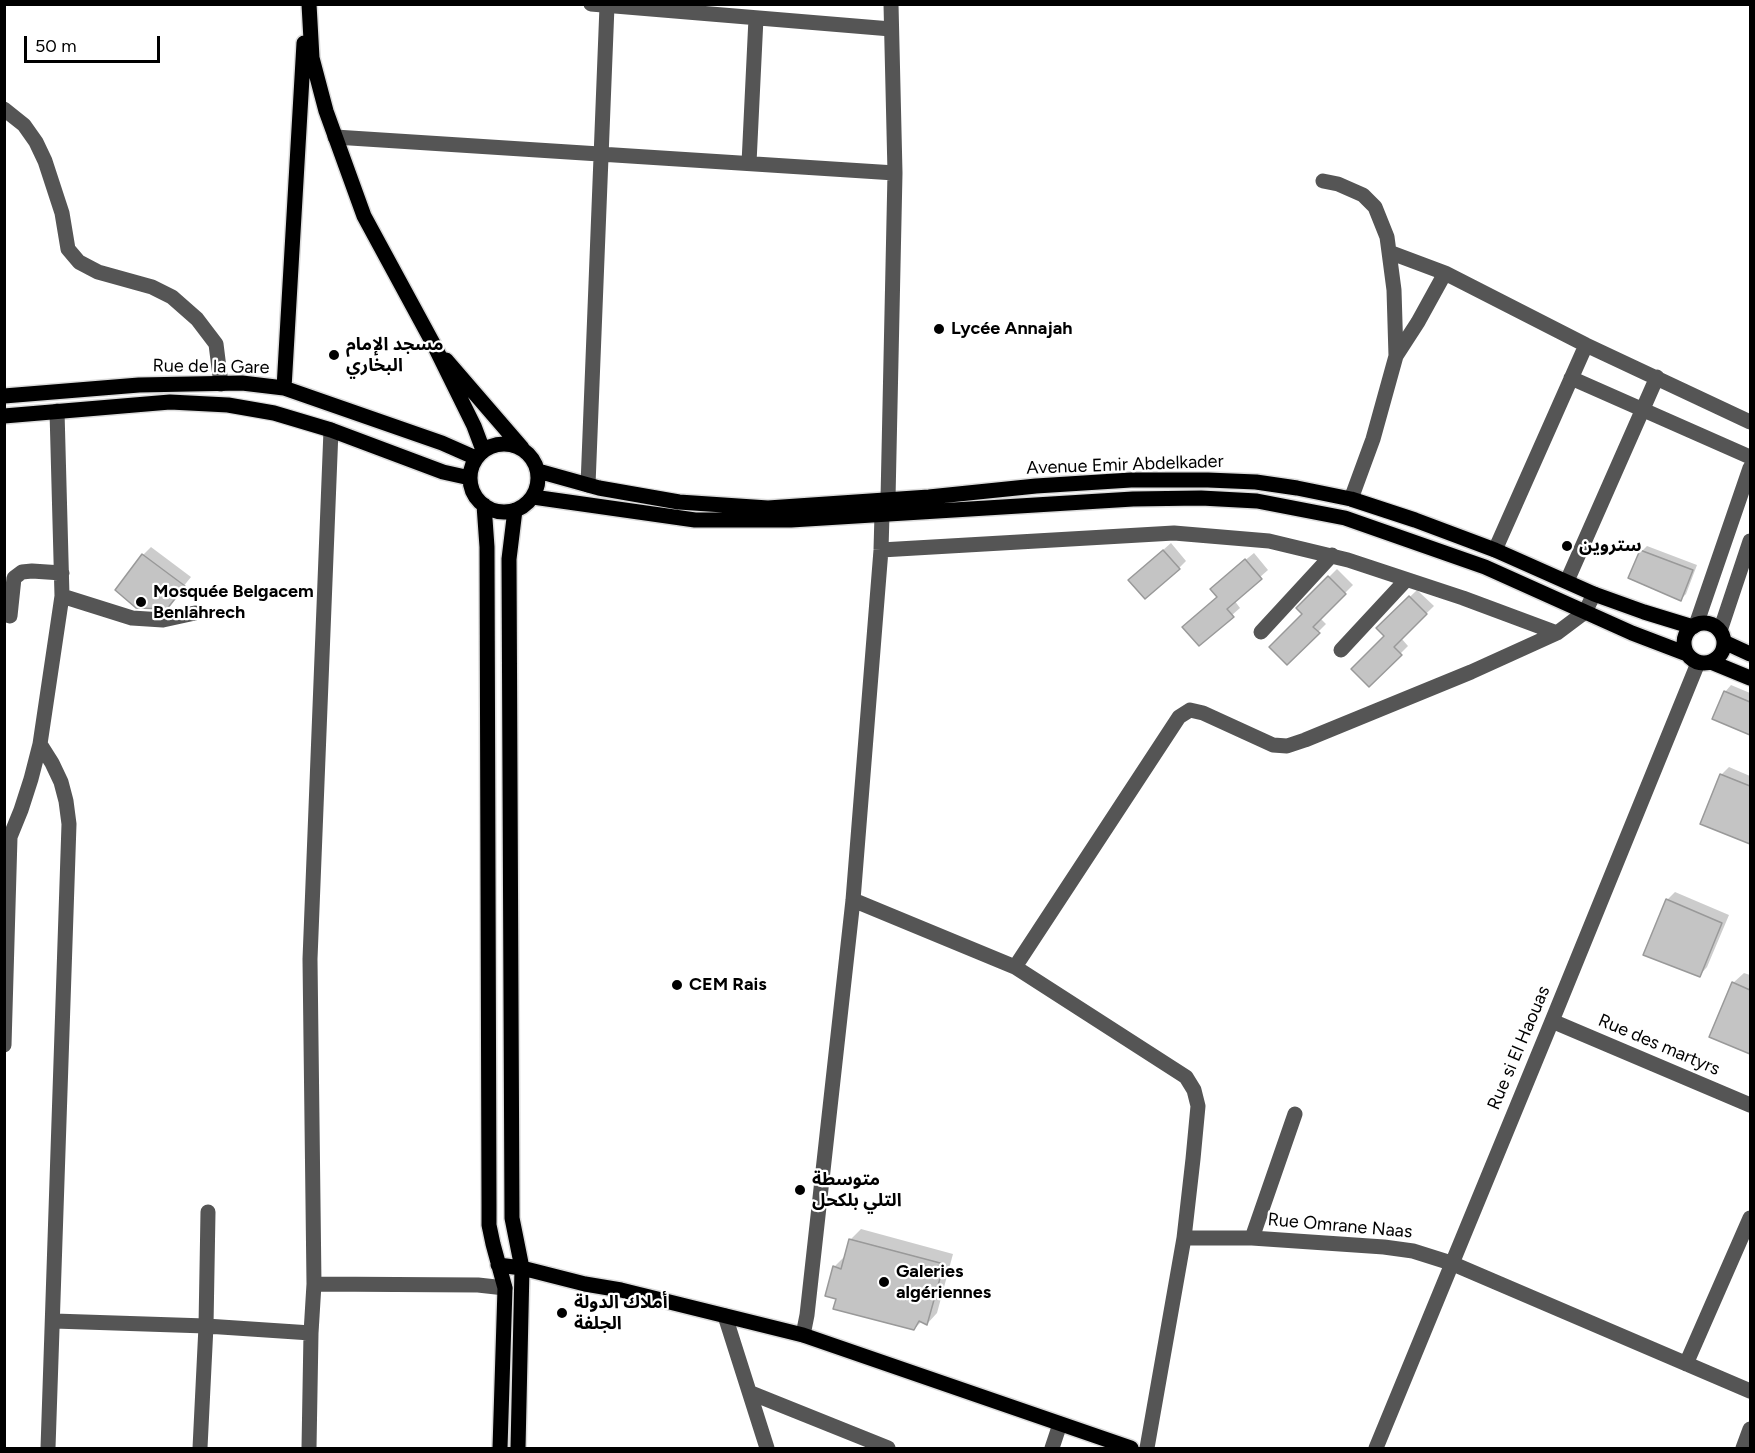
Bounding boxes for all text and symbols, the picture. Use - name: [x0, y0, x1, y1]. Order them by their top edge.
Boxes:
- scale bar: [27, 24, 164, 62]
- text: 50 m: [35, 35, 77, 57]
- place label: Lycée Annajah: [951, 318, 1073, 340]
- marker: Lycée Annajah: [932, 322, 946, 336]
- place label: مسجد الإمام البخاري: [346, 334, 444, 376]
- marker: مسجد الإمام البخاري: [327, 348, 341, 362]
- street label: Rue de la Gare: [152, 355, 270, 379]
- street label: Avenue Emir Abdelkader: [1026, 451, 1224, 479]
- place label: ستروين: [1579, 535, 1641, 557]
- marker: ستروين: [1560, 539, 1574, 553]
- place label: Mosquée Belgacem Benlahrech: [153, 581, 314, 624]
- marker: Mosquée Belgacem Benlahrech: [134, 595, 148, 609]
- place label: CEM Rais: [689, 974, 767, 996]
- marker: CEM Rais: [670, 978, 684, 992]
- street label: Rue si El Haouas: [1483, 983, 1555, 1113]
- street label: Rue des martyrs: [1595, 1010, 1723, 1080]
- place label: متوسطة التلي بلكحل: [812, 1169, 902, 1212]
- marker: متوسطة التلي بلكحل: [793, 1183, 807, 1197]
- street label: Rue Omrane Naas: [1267, 1209, 1413, 1243]
- place label: Galeries algériennes: [896, 1261, 991, 1304]
- marker: Galeries algériennes: [877, 1275, 891, 1289]
- place label: أملاك الدولة الجلفة: [574, 1292, 668, 1334]
- marker: أملاك الدولة الجلفة: [555, 1306, 569, 1320]

